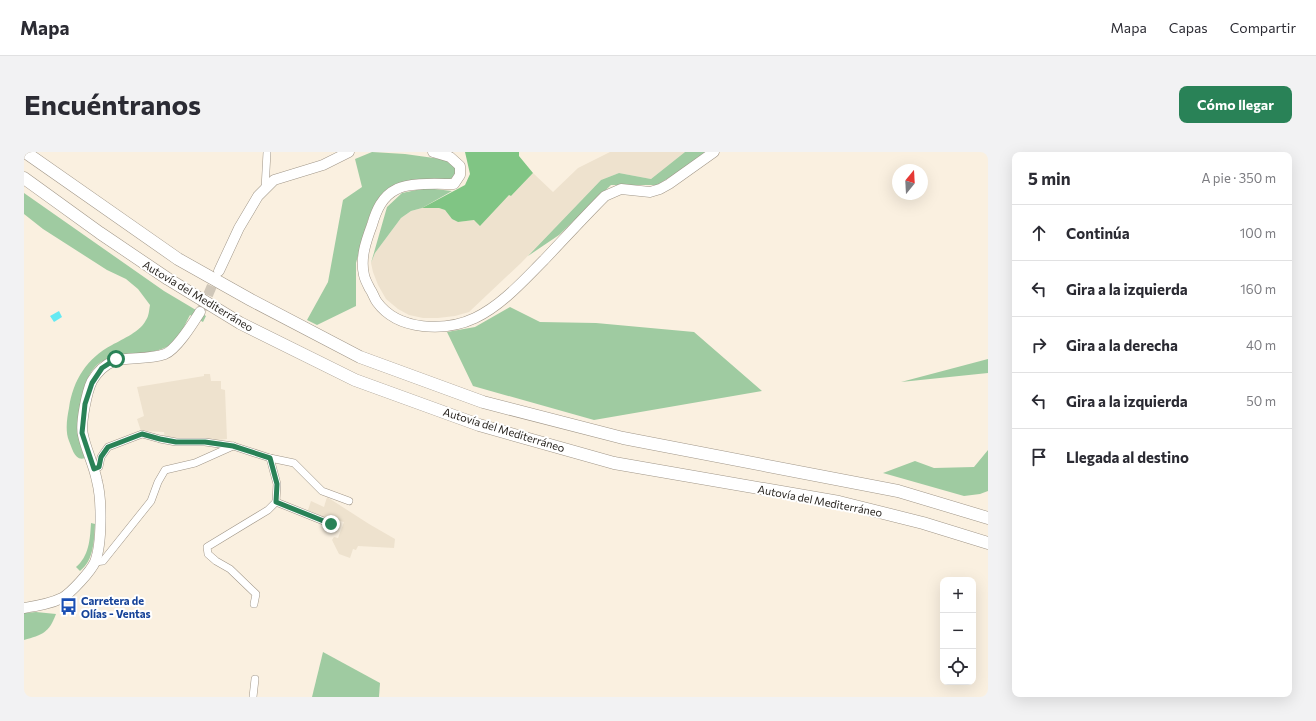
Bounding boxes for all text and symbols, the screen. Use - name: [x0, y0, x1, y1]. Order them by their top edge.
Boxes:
- text: Mapa: [20, 16, 69, 39]
- text: Mapa: [1111, 19, 1147, 36]
- text: Capas: [1169, 19, 1208, 36]
- text: Compartir: [1230, 19, 1296, 36]
- button: Cómo llegar: [1179, 86, 1292, 123]
- text: Encuéntranos: [24, 87, 201, 121]
- north arrow: [892, 164, 928, 200]
- text: 5 min: [1028, 168, 1071, 189]
- text: A pie · 350 m: [1201, 170, 1276, 186]
- icon: ahead: [1028, 222, 1050, 244]
- text: Continúa: [1066, 224, 1130, 242]
- text: 100 m: [1240, 225, 1276, 241]
- street label: Autovía del Mediterráneo: [141, 257, 256, 334]
- icon: left: [1028, 278, 1050, 300]
- text: Gira a la izquierda: [1066, 280, 1188, 298]
- text: 160 m: [1240, 281, 1276, 297]
- icon: right: [1028, 334, 1050, 356]
- text: Gira a la derecha: [1066, 336, 1178, 354]
- text: 40 m: [1246, 337, 1276, 353]
- route start: [107, 350, 125, 368]
- icon: left: [1028, 390, 1050, 412]
- text: Gira a la izquierda: [1066, 392, 1188, 410]
- text: 50 m: [1246, 393, 1276, 409]
- street label: Autovía del Mediterráneo: [442, 405, 567, 454]
- icon: arrive: [1028, 446, 1050, 468]
- text: Llegada al destino: [1066, 448, 1189, 466]
- street label: Autovía del Mediterráneo: [757, 482, 884, 519]
- route end: [322, 515, 340, 533]
- map controls: [940, 577, 976, 685]
- button: +: [940, 577, 976, 613]
- place label: Carretera de Olías - Ventas: [81, 594, 151, 620]
- bus stop icon: Carretera de Olías - Ventas: [58, 597, 78, 617]
- button: −: [940, 613, 976, 649]
- button: locate: [940, 649, 976, 685]

